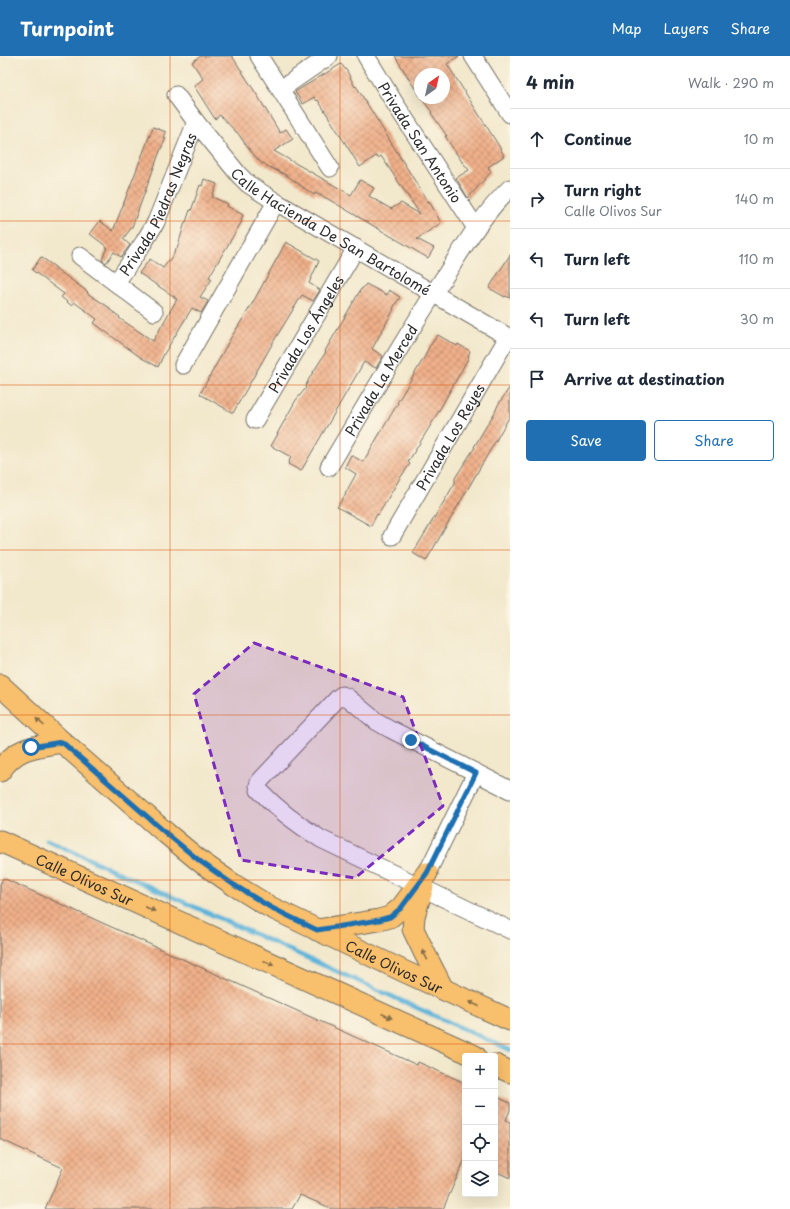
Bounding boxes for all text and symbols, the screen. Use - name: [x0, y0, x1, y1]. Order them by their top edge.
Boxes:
- text: Turnpoint: [20, 14, 114, 42]
- text: Map: [612, 18, 642, 39]
- text: Layers: [664, 18, 709, 39]
- text: Share: [731, 18, 770, 39]
- north arrow: [414, 68, 450, 104]
- text: 4 min: [526, 69, 574, 95]
- text: Walk · 290 m: [688, 73, 774, 92]
- street label: Privada San Antonio: [374, 78, 467, 207]
- text: Continue: [564, 127, 632, 150]
- icon: ahead: [526, 128, 548, 150]
- street label: Privada Piedras Negras: [114, 129, 201, 279]
- text: 10 m: [744, 129, 774, 148]
- street label: Calle Hacienda De San Bartolomé: [226, 163, 435, 300]
- text: Turn right: [564, 178, 641, 201]
- icon: right: [526, 188, 548, 210]
- text: 140 m: [735, 189, 774, 208]
- text: Calle Olivos Sur: [564, 201, 662, 220]
- text: Turn left: [564, 247, 630, 270]
- icon: left: [526, 248, 548, 270]
- text: 110 m: [739, 249, 774, 268]
- street label: Privada Los Ángeles: [263, 271, 348, 397]
- text: Turn left: [564, 307, 630, 330]
- icon: left: [526, 308, 548, 330]
- text: 30 m: [740, 309, 774, 328]
- street label: Privada La Merced: [339, 320, 422, 440]
- text: Arrive at destination: [564, 367, 725, 390]
- icon: arrive: [526, 368, 548, 390]
- street label: Privada Los Reyes: [411, 379, 489, 494]
- button: Save: [526, 420, 646, 461]
- button: Share: [654, 420, 774, 461]
- one-way arrow: [35, 717, 45, 727]
- route end: [402, 731, 420, 749]
- route start: [22, 738, 40, 756]
- street label: Calle Olivos Sur: [32, 848, 138, 911]
- one-way arrow: [145, 906, 156, 912]
- street label: Calle Olivos Sur: [342, 934, 447, 999]
- one-way arrow: [422, 949, 428, 961]
- one-way arrow: [263, 960, 274, 966]
- one-way arrow: [468, 1000, 480, 1006]
- one-way arrow: [382, 1013, 393, 1019]
- map controls: [462, 1053, 498, 1197]
- button: +: [462, 1053, 498, 1089]
- button: −: [462, 1089, 498, 1125]
- button: locate: [462, 1125, 498, 1161]
- button: layers: [462, 1161, 498, 1197]

